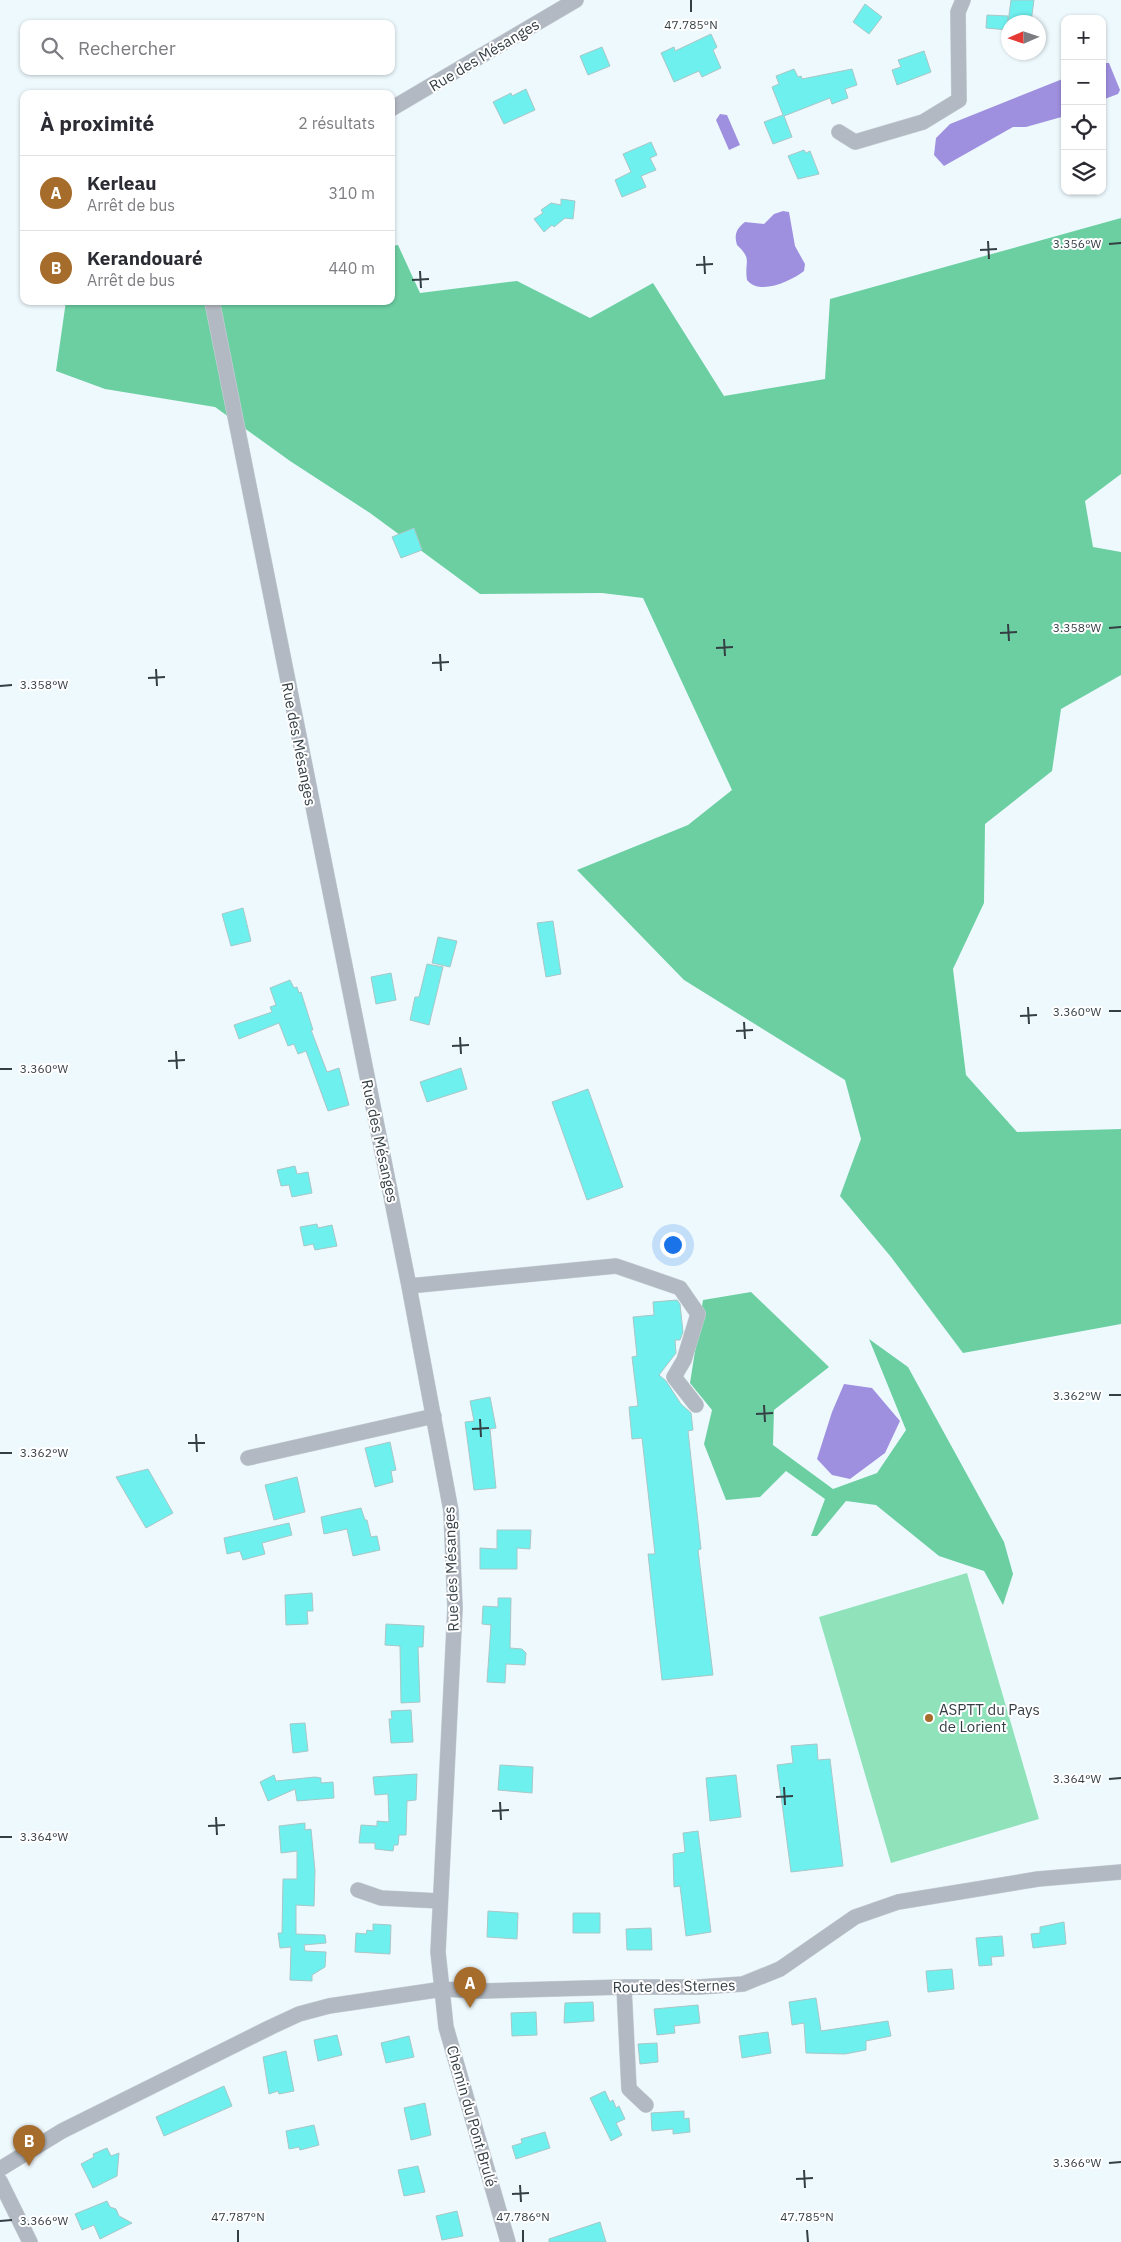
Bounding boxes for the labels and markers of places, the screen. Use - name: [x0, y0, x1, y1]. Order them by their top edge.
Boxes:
- place label: ASPTT du Pays de Lorient: [939, 1700, 1040, 1736]
- marker: ASPTT du Pays de Lorient: [923, 1712, 935, 1724]
- pin: A: [454, 1967, 486, 2008]
- pin: B: [13, 2125, 45, 2166]

